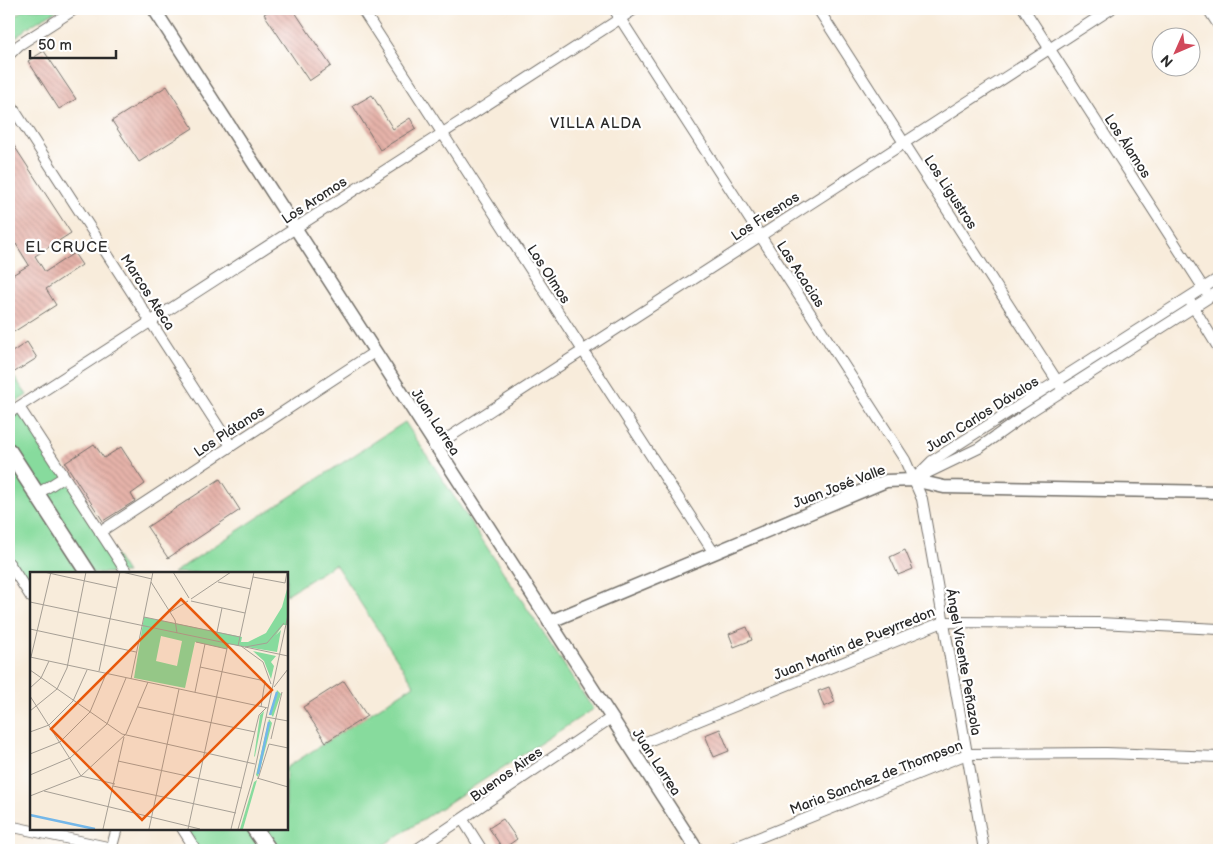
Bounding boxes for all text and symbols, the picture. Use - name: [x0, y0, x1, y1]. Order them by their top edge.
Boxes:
- scale bar: [30, 28, 116, 60]
- north arrow: [1150, 28, 1200, 78]
- text: 50 m: [38, 36, 72, 55]
- text: N: [1157, 51, 1177, 71]
- street label: Los Álamos: [1101, 111, 1155, 181]
- district label: VILLA ALDA: [550, 114, 642, 133]
- street label: Los Ligustros: [920, 152, 981, 232]
- street label: Los Aromos: [279, 173, 350, 228]
- street label: Los Fresnos: [728, 188, 802, 245]
- district label: EL CRUCE: [25, 238, 109, 257]
- street label: Las Acacias: [773, 238, 828, 311]
- street label: Los Olmos: [523, 242, 574, 307]
- street label: Marcos Ateca: [117, 251, 178, 333]
- street label: Juan Carlos Dávalos: [923, 373, 1042, 456]
- street label: Juan Larrea: [408, 386, 464, 459]
- street label: Los Plátanos: [191, 402, 268, 461]
- street label: Juan José Valle: [791, 461, 888, 512]
- inset map: [30, 572, 288, 829]
- street label: Ángel Vicente Peñazola: [942, 587, 986, 737]
- street label: Juan Martin de Pueyrredon: [771, 603, 937, 684]
- street label: Juan Larrea: [629, 726, 685, 799]
- street label: Maria Sanchez de Thompson: [787, 737, 965, 818]
- street label: Buenos Aires: [467, 743, 546, 805]

